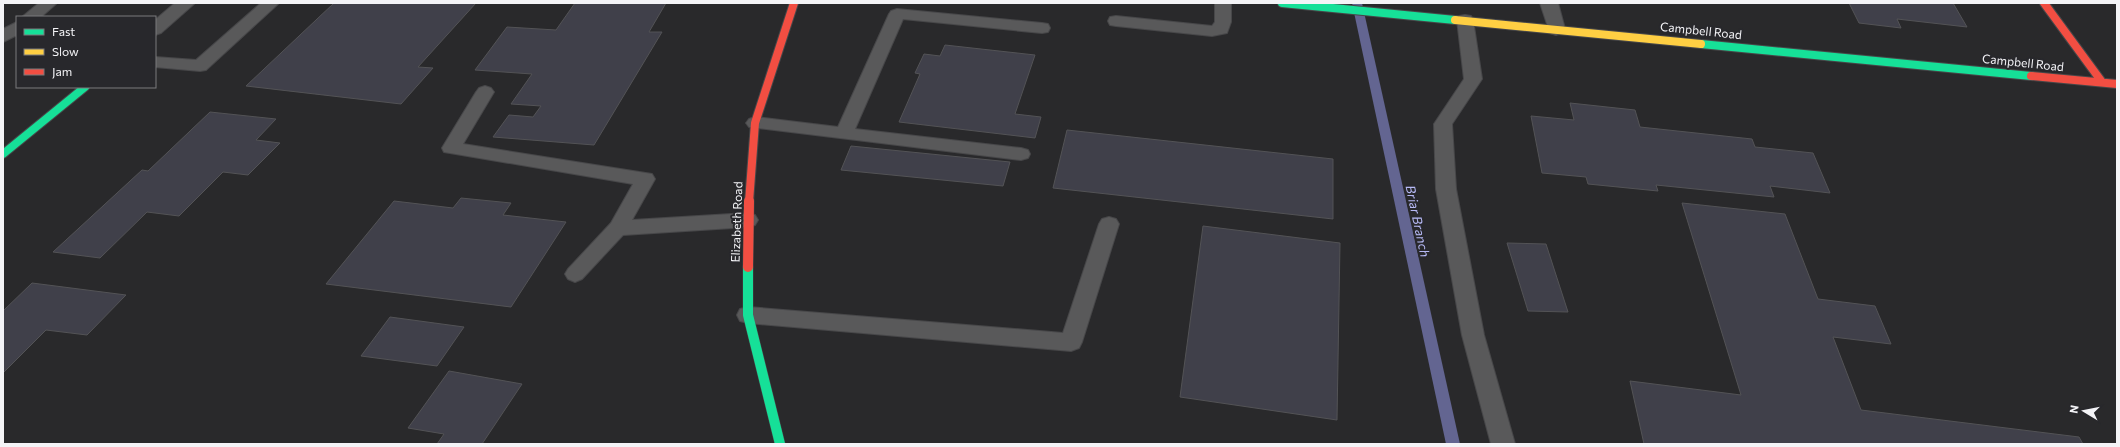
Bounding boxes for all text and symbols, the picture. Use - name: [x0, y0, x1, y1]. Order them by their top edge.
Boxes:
- legend: [16, 16, 156, 88]
- street label: Campbell Road: [1660, 19, 1743, 41]
- text: Fast: [52, 24, 75, 38]
- text: Slow: [52, 44, 79, 58]
- street label: Campbell Road: [1982, 51, 2065, 73]
- text: Jam: [52, 64, 72, 79]
- street label: Elizabeth Road: [728, 181, 744, 263]
- water label: Briar Branch: [1403, 184, 1433, 258]
- north arrow: [2064, 391, 2104, 431]
- text: N: [2067, 404, 2081, 414]

